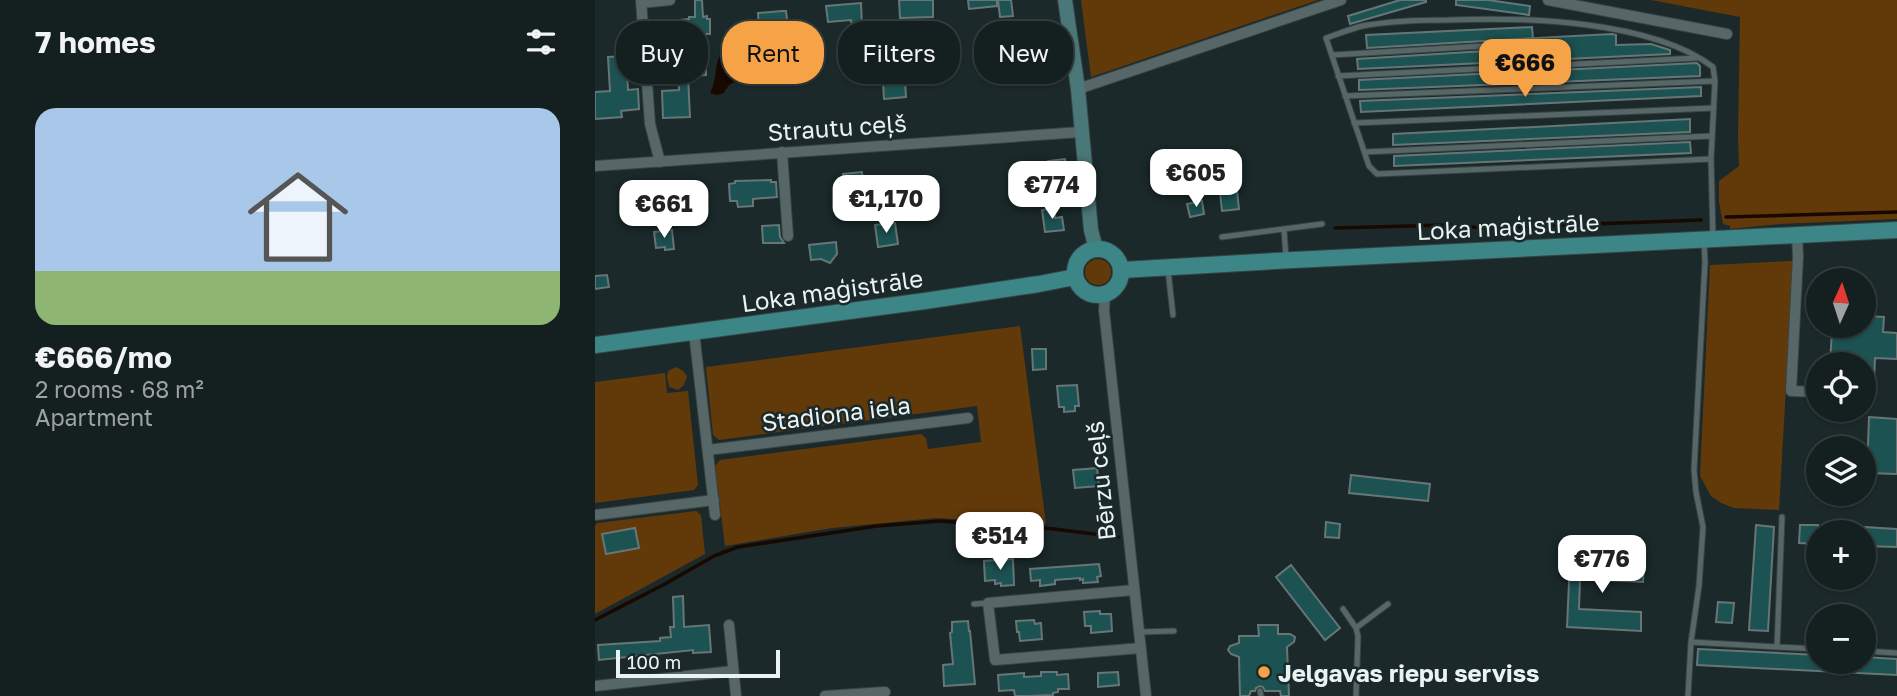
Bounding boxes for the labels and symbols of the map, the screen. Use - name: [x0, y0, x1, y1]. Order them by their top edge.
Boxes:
- pin: €666: [1484, 40, 1566, 99]
- street label: Strautu ceļš: [767, 108, 908, 147]
- pin: €605: [1155, 150, 1237, 209]
- pin: €774: [1011, 162, 1093, 221]
- pin: €1,170: [829, 176, 943, 235]
- pin: €661: [623, 180, 705, 240]
- street label: Loka maģistrāle: [1416, 207, 1600, 245]
- street label: Loka maģistrāle: [739, 263, 925, 317]
- north arrow: [1806, 268, 1876, 338]
- street label: Stadiona iela: [760, 389, 912, 437]
- street label: Bērzu ceļš: [1079, 420, 1122, 542]
- pin: €514: [959, 512, 1041, 572]
- pin: €776: [1561, 536, 1643, 595]
- scale bar: [616, 647, 781, 679]
- place label: Jelgavas riepu serviss: [1278, 658, 1540, 687]
- marker: Jelgavas riepu serviss: [1256, 664, 1272, 680]

